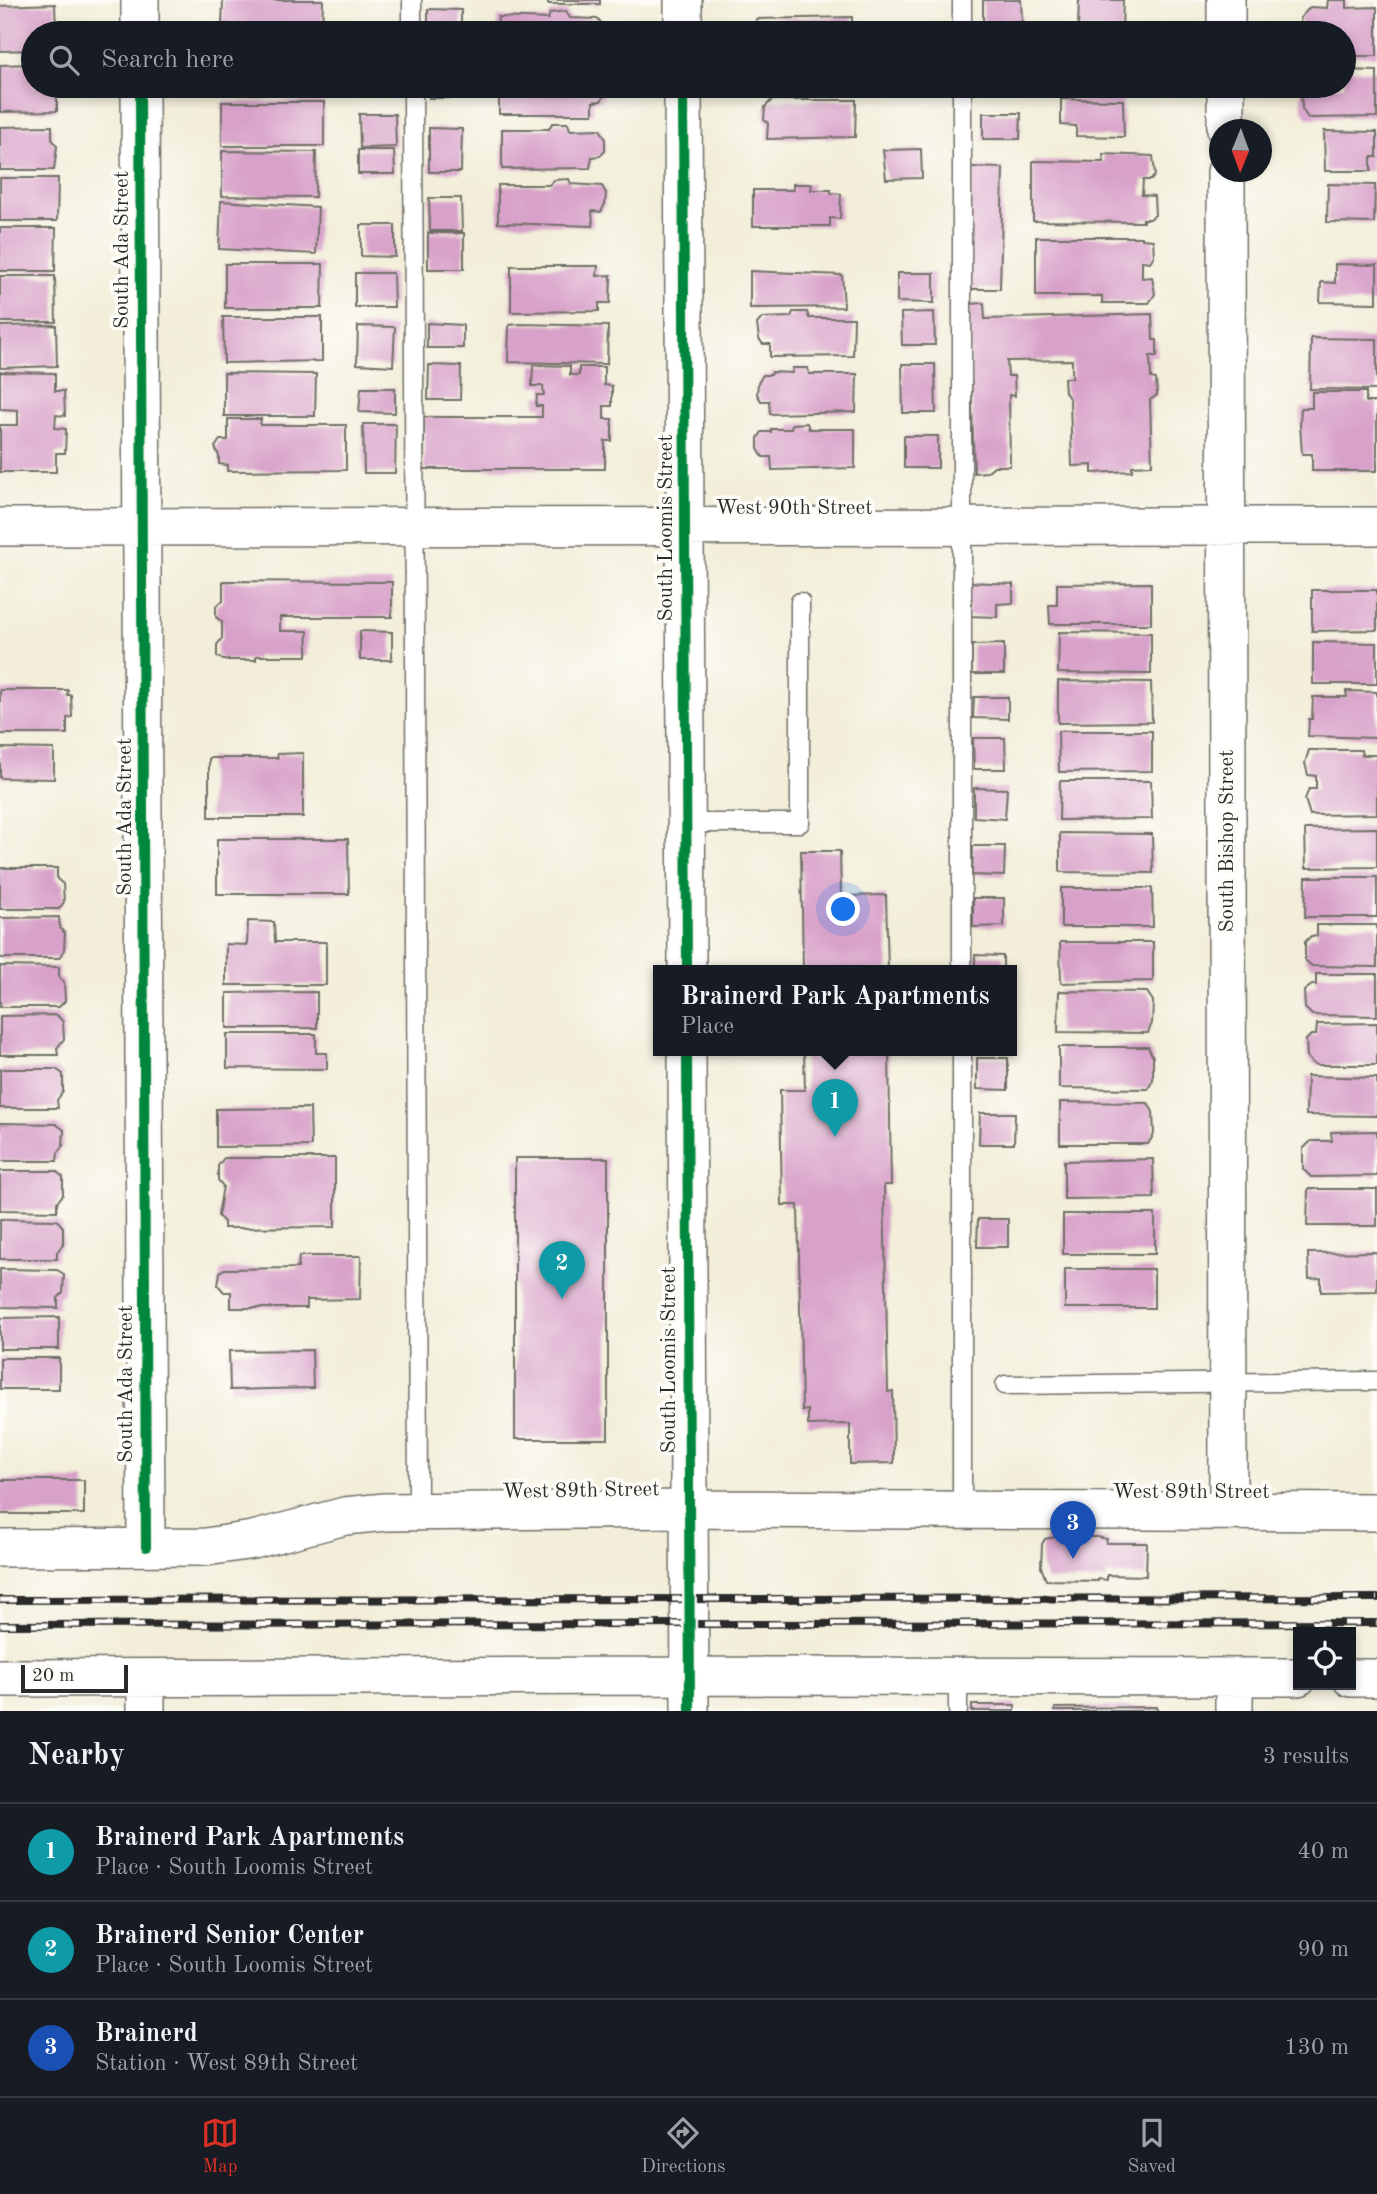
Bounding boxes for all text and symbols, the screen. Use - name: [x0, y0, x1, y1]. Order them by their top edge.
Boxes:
- search box: [21, 21, 1356, 98]
- icon: search: [45, 41, 83, 79]
- text: Search here: [101, 47, 234, 73]
- north arrow: [1209, 119, 1272, 182]
- street label: South Ada Street: [112, 171, 133, 329]
- street label: South Loomis Street: [656, 434, 677, 622]
- street label: West 90th Street: [715, 498, 873, 519]
- street label: South Ada Street: [115, 738, 136, 896]
- street label: South Bishop Street: [1217, 750, 1238, 932]
- your location: [826, 892, 860, 926]
- popup: [653, 965, 1017, 1056]
- text: Brainerd Park Apartments: [680, 984, 990, 1010]
- text: Place: [680, 1015, 734, 1038]
- pin: 1: [812, 1079, 858, 1137]
- pin: 2: [539, 1241, 585, 1299]
- street label: South Loomis Street: [659, 1266, 680, 1454]
- street label: South Ada Street: [116, 1305, 137, 1463]
- street label: West 89th Street: [502, 1479, 660, 1503]
- street label: West 89th Street: [1112, 1482, 1270, 1503]
- pin: 3: [1050, 1501, 1096, 1559]
- map controls: [1293, 1627, 1356, 1690]
- button: locate: [1293, 1627, 1356, 1690]
- scale bar: [21, 1662, 128, 1694]
- text: 20 m: [32, 1667, 74, 1686]
- text: Nearby: [28, 1741, 125, 1771]
- text: 3 results: [1263, 1745, 1349, 1768]
- text: Brainerd Park Apartments: [95, 1825, 404, 1851]
- text: 1: [44, 1840, 58, 1863]
- text: 40 m: [1298, 1840, 1349, 1863]
- text: Place · South Loomis Street: [95, 1856, 373, 1879]
- text: Brainerd Senior Center: [95, 1923, 364, 1949]
- text: 2: [44, 1938, 58, 1961]
- text: 90 m: [1298, 1938, 1349, 1961]
- text: Place · South Loomis Street: [95, 1954, 373, 1977]
- text: Brainerd: [95, 2021, 198, 2047]
- text: 3: [44, 2036, 58, 2059]
- text: 130 m: [1284, 2036, 1349, 2059]
- text: Station · West 89th Street: [95, 2052, 358, 2075]
- tab: Map: [201, 2114, 239, 2179]
- tab: Directions: [641, 2114, 726, 2179]
- tab: Saved: [1128, 2114, 1176, 2179]

